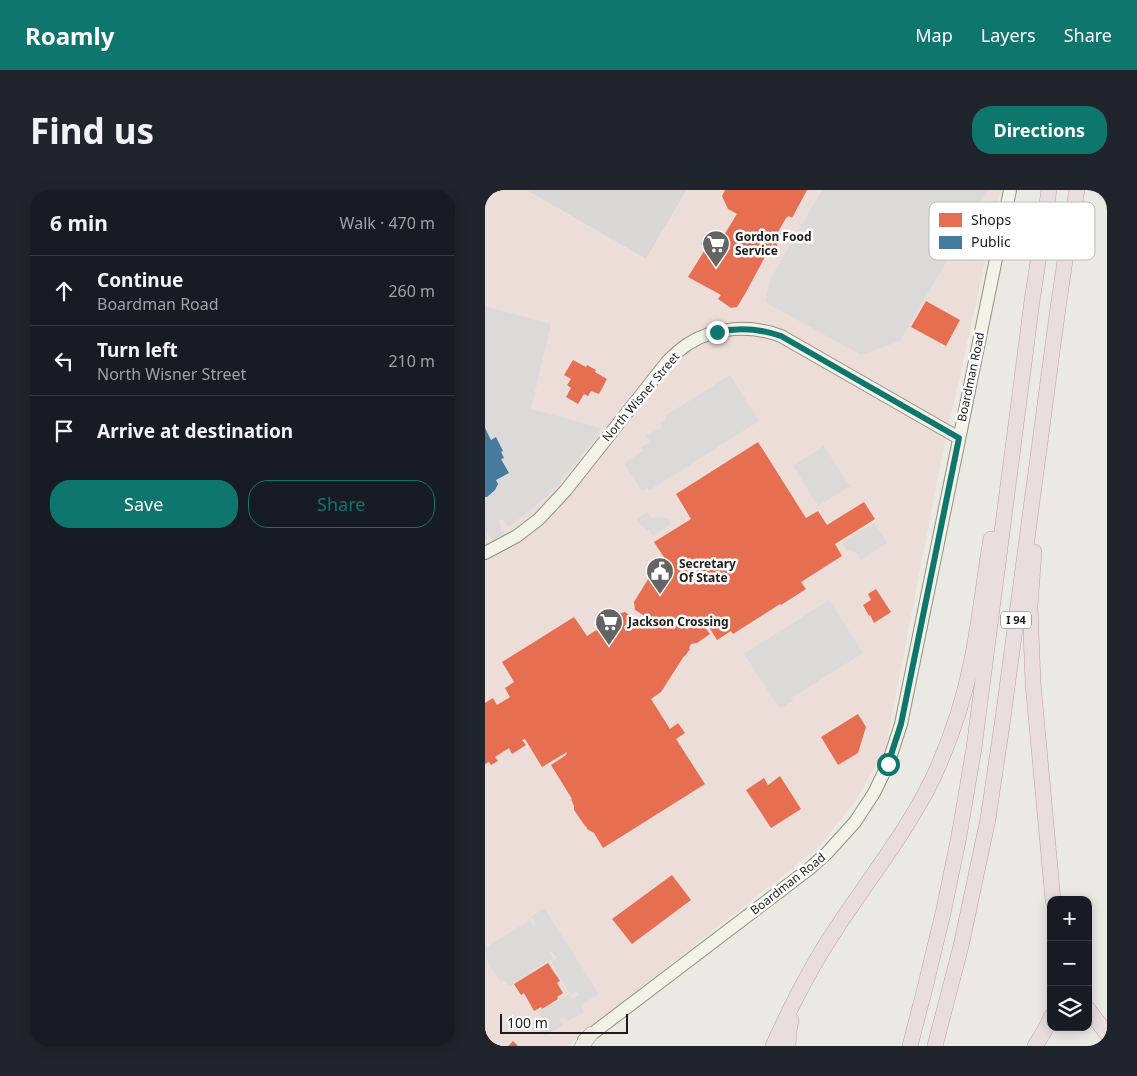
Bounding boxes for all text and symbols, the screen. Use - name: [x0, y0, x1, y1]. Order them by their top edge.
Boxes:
- text: Roamly: [25, 19, 114, 52]
- text: Map: [915, 23, 953, 47]
- text: Layers: [981, 23, 1036, 47]
- text: Share: [1064, 23, 1112, 47]
- button: Directions: [972, 106, 1107, 154]
- text: Find us: [30, 107, 154, 154]
- legend: [929, 202, 1095, 260]
- text: 6 min: [50, 209, 108, 237]
- text: Shops: [971, 210, 1011, 229]
- text: Walk · 470 m: [340, 212, 435, 234]
- place label: Gordon Food Service: [735, 228, 812, 259]
- supermarket icon: Gordon Food Service: [701, 229, 731, 268]
- text: Public: [971, 232, 1011, 251]
- text: Continue: [97, 267, 183, 293]
- icon: ahead: [50, 277, 78, 305]
- text: 260 m: [388, 280, 435, 302]
- text: Boardman Road: [97, 293, 219, 315]
- route end: [706, 321, 729, 344]
- street label: Boardman Road: [953, 331, 988, 423]
- text: Turn left: [97, 337, 178, 363]
- icon: left: [50, 347, 78, 375]
- street label: North Wisner Street: [598, 348, 684, 445]
- text: 210 m: [388, 350, 435, 372]
- text: North Wisner Street: [97, 363, 246, 385]
- icon: arrive: [50, 417, 78, 445]
- text: Arrive at destination: [97, 418, 293, 444]
- button: Save: [50, 480, 238, 528]
- button: Share: [248, 480, 435, 528]
- place label: Secretary Of State: [679, 555, 736, 586]
- public building icon: Secretary Of State: [645, 556, 675, 595]
- supermarket icon: Jackson Crossing: [594, 607, 624, 646]
- road number: I 94: [1001, 612, 1031, 628]
- place label: Jackson Crossing: [627, 613, 729, 630]
- route start: [877, 753, 900, 776]
- street label: Boardman Road: [747, 849, 829, 918]
- map controls: [1047, 896, 1092, 1031]
- button: +: [1047, 896, 1092, 941]
- button: −: [1047, 941, 1092, 986]
- button: layers: [1047, 986, 1092, 1031]
- scale bar: [500, 1011, 627, 1034]
- text: 100 m: [507, 1013, 548, 1032]

